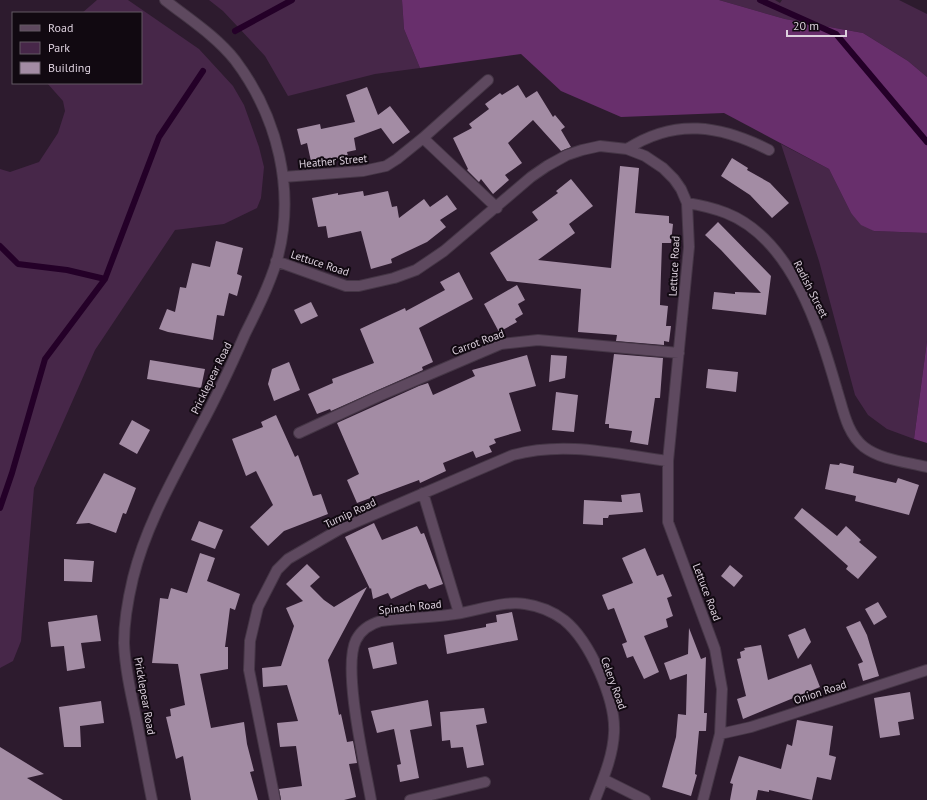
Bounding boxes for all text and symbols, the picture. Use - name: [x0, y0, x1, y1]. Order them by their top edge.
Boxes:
- legend: [12, 12, 142, 84]
- scale bar: [787, 12, 846, 38]
- text: 20 m: [793, 18, 819, 33]
- text: Road: [48, 20, 73, 35]
- text: Park: [48, 40, 70, 55]
- text: Building: [48, 60, 91, 75]
- street label: Heather Street: [298, 151, 368, 171]
- street label: Lettuce Road: [665, 235, 683, 297]
- street label: Lettuce Road: [289, 247, 351, 279]
- street label: Radish Street: [791, 258, 832, 320]
- street label: Carrot Road: [450, 326, 506, 358]
- street label: Pricklepear Road: [188, 340, 235, 416]
- street label: Turnip Road: [322, 495, 378, 531]
- street label: Lettuce Road: [690, 561, 724, 623]
- street label: Spinach Road: [378, 597, 442, 617]
- street label: Celery Road: [598, 655, 630, 711]
- street label: Pricklepear Road: [131, 656, 159, 736]
- street label: Onion Road: [792, 677, 848, 707]

